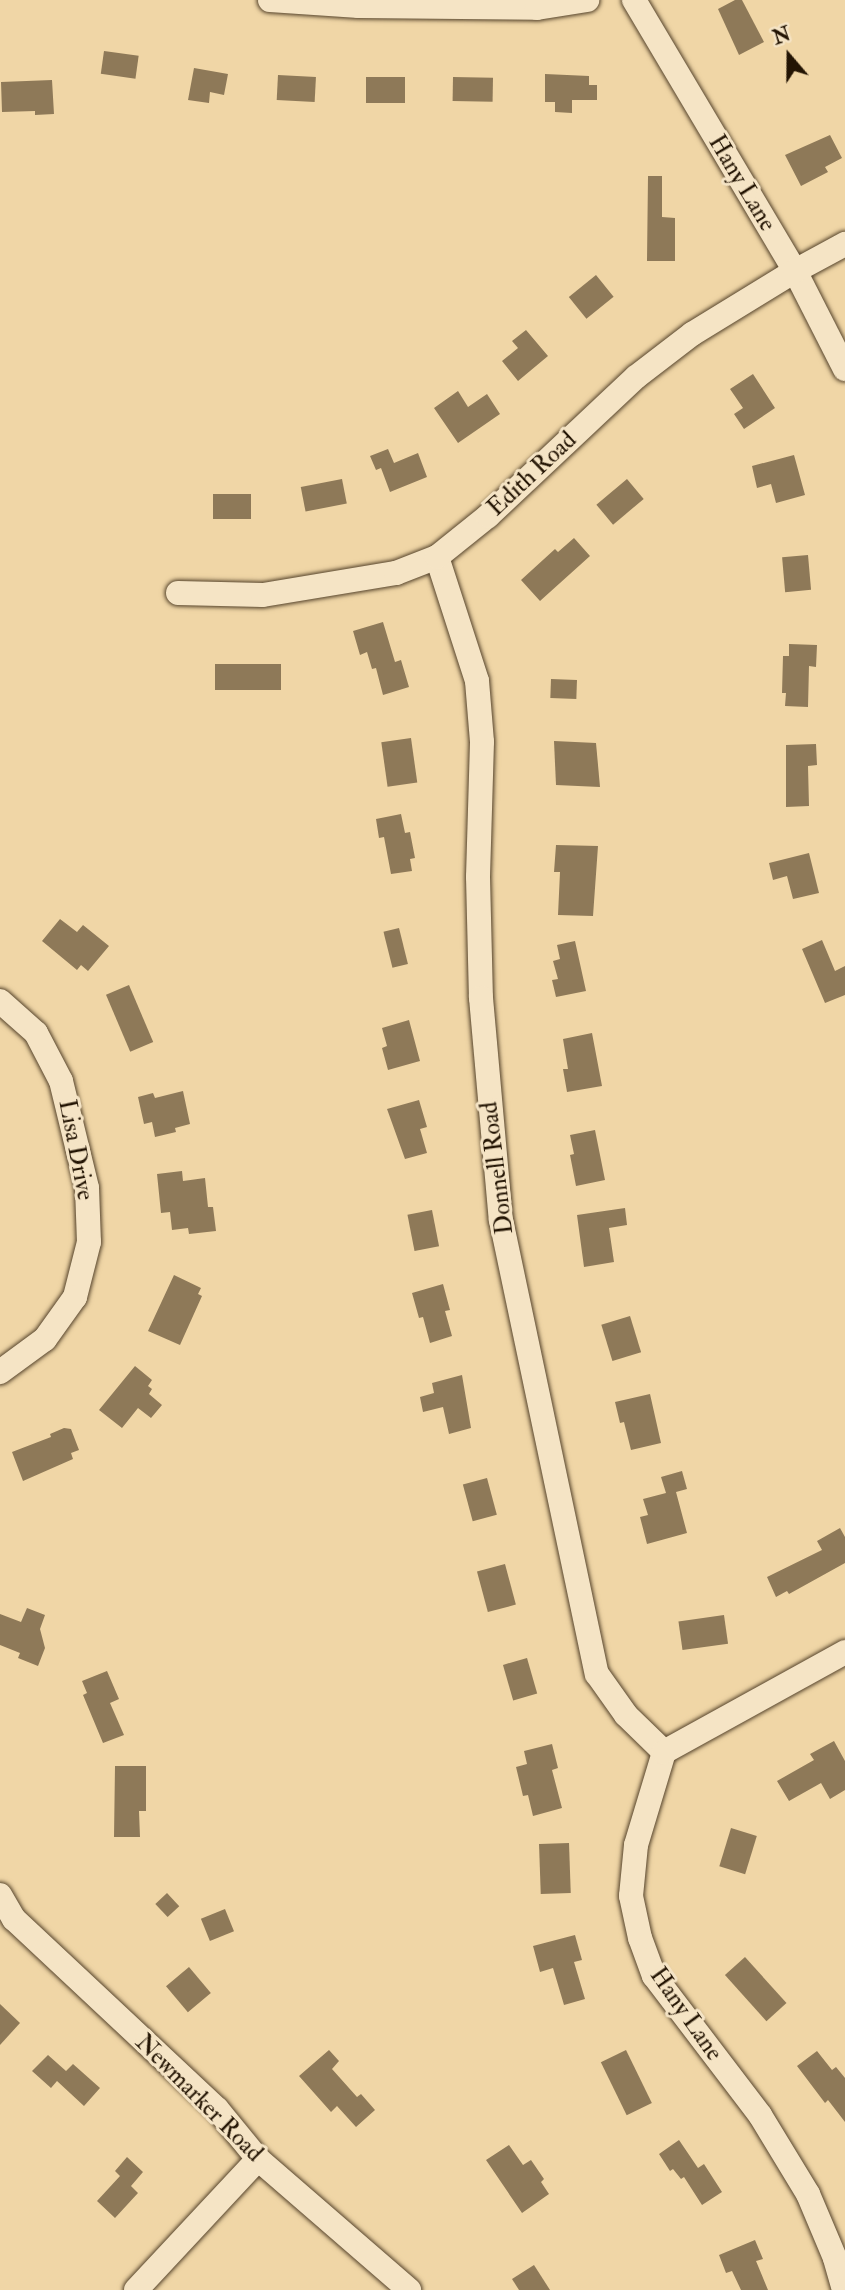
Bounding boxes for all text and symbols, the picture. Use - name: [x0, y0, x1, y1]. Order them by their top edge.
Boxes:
- north arrow: [754, 21, 824, 91]
- text: N: [770, 22, 794, 50]
- street label: Hany Lane: [702, 130, 782, 236]
- street label: Edith Road: [482, 426, 582, 522]
- street label: Lisa Drive: [52, 1097, 100, 1203]
- street label: Donnell Road: [475, 1100, 519, 1236]
- street label: Hany Lane: [644, 1962, 728, 2066]
- street label: Newmarker Road: [129, 2028, 269, 2168]

